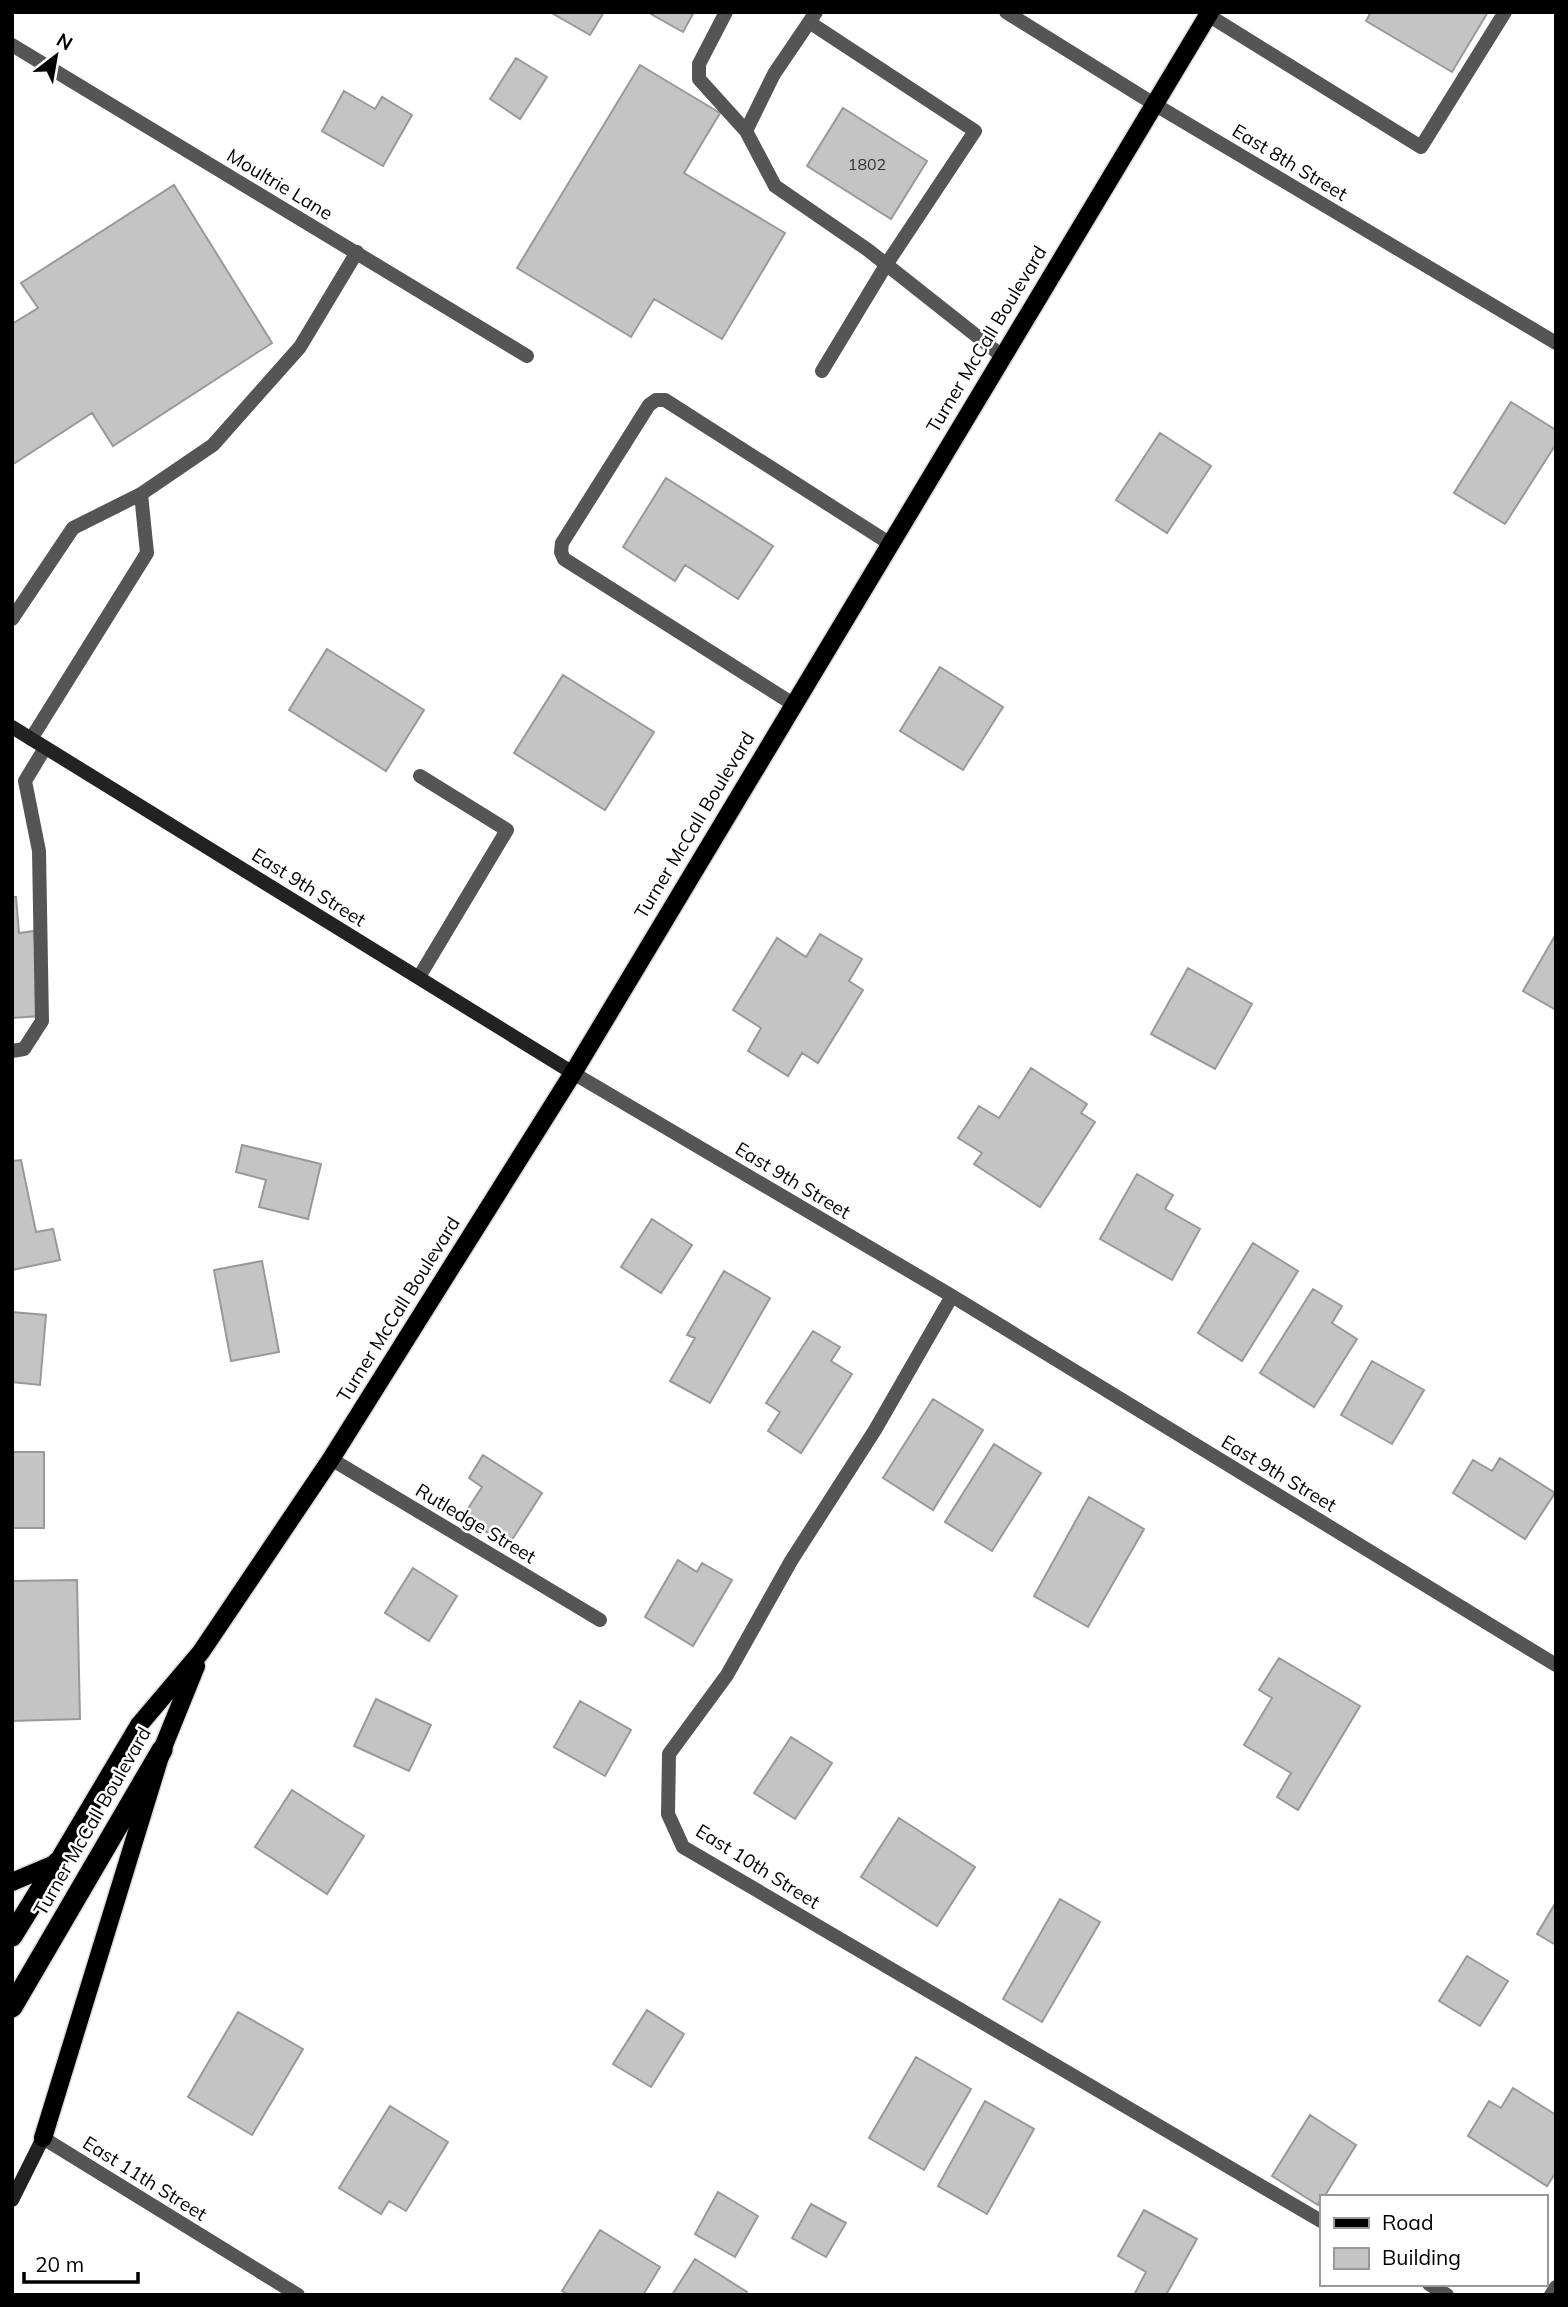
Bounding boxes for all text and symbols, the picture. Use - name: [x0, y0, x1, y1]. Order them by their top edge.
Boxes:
- north arrow: [21, 21, 91, 91]
- text: N: [52, 27, 77, 55]
- street label: East 8th Street: [1228, 118, 1352, 206]
- street label: Moultrie Lane: [223, 143, 337, 225]
- house number: 1802: [848, 154, 886, 174]
- street label: Turner McCall Boulevard: [921, 241, 1051, 437]
- street label: Turner McCall Boulevard: [629, 727, 759, 923]
- street label: East 9th Street: [247, 842, 371, 932]
- street label: East 9th Street: [731, 1136, 855, 1224]
- street label: Turner McCall Boulevard: [331, 1212, 465, 1406]
- street label: East 9th Street: [1217, 1429, 1341, 1517]
- street label: Rutledge Street: [411, 1478, 541, 1569]
- street label: Turner McCall Boulevard: [28, 1722, 156, 1920]
- street label: East 10th Street: [692, 1818, 825, 1914]
- street label: East 11th Street: [79, 2130, 212, 2226]
- legend: [1320, 2195, 1547, 2286]
- text: Road: [1382, 2209, 1433, 2235]
- scale bar: [24, 2240, 138, 2284]
- text: Building: [1382, 2244, 1461, 2270]
- text: 20 m: [35, 2251, 84, 2277]

